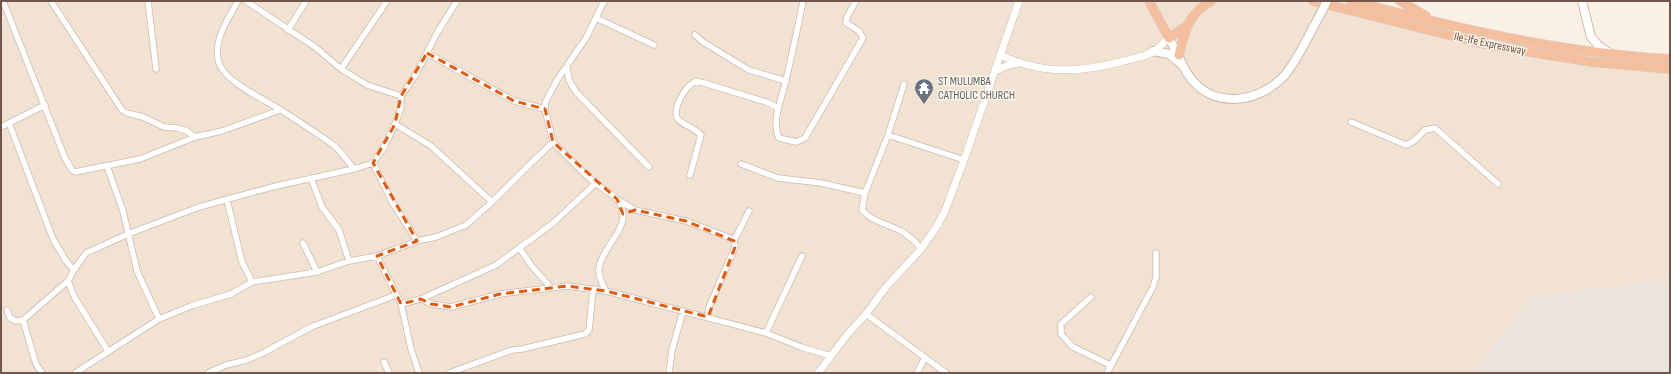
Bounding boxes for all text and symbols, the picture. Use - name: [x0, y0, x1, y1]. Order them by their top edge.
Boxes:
- street label: Ile-Ife Expressway: [1453, 29, 1528, 59]
- place label: ST MULUMBA CATHOLIC CHURCH: [938, 74, 1015, 103]
- temple icon: ST MULUMBA CATHOLIC CHURCH: [913, 77, 935, 105]

